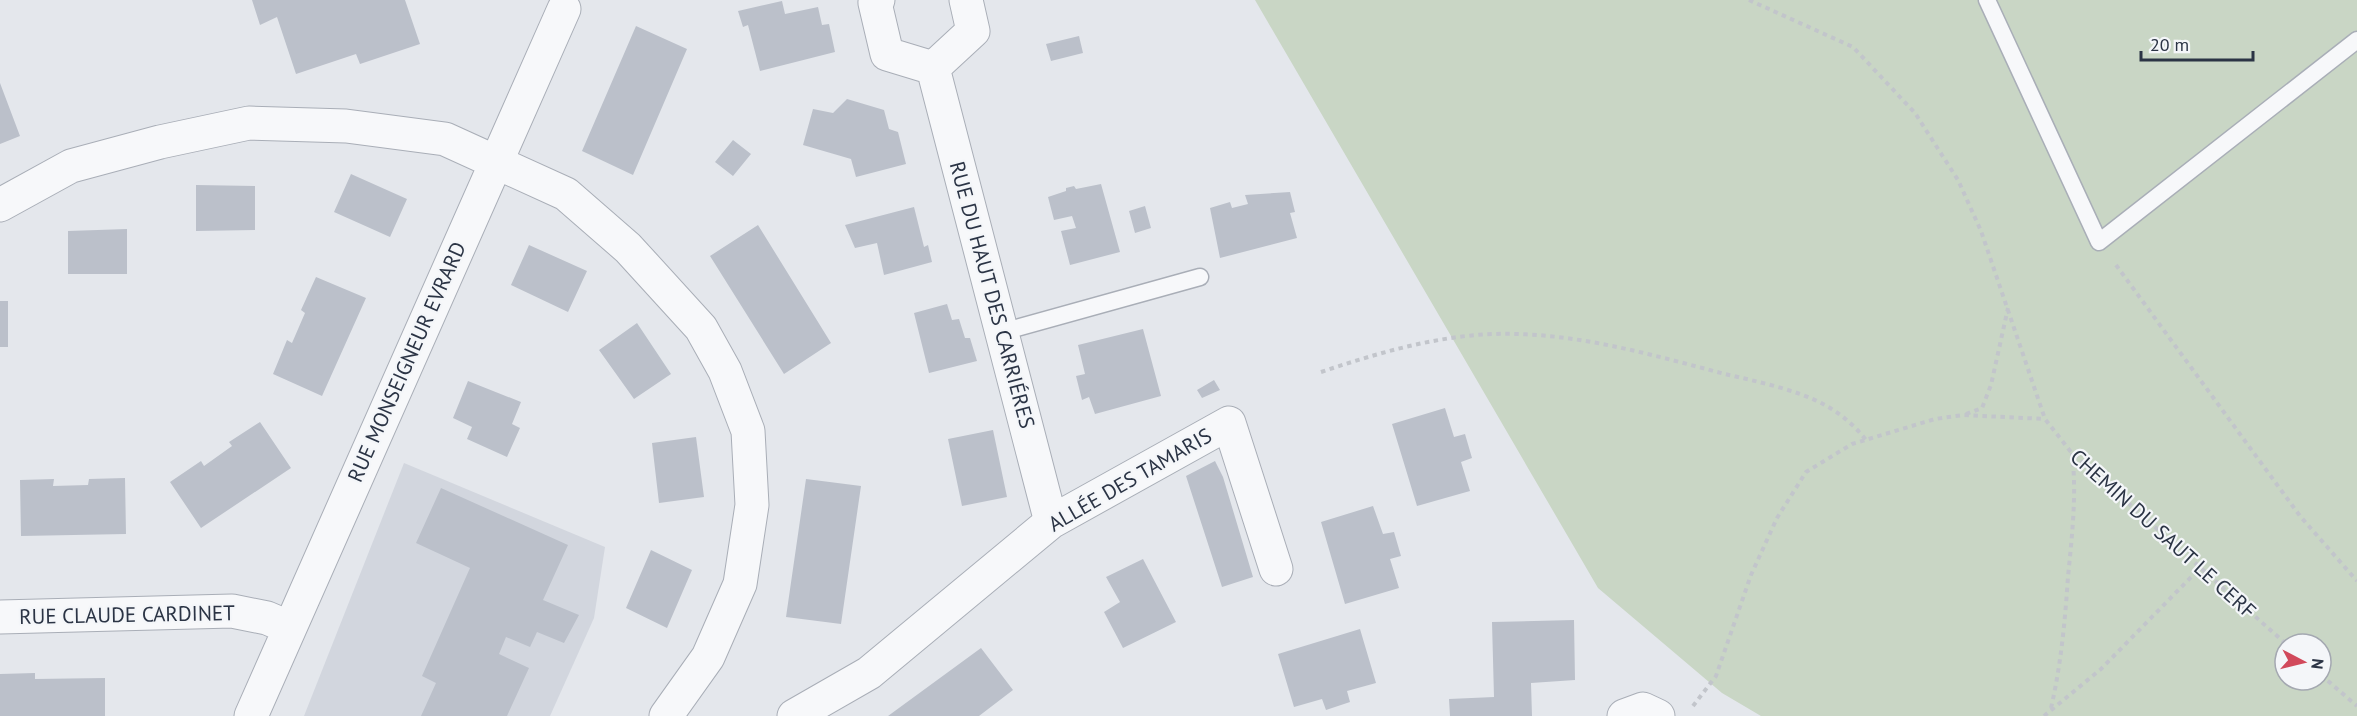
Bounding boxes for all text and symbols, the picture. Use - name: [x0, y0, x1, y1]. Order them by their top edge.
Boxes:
- scale bar: [2141, 24, 2254, 62]
- text: 20 m: [2150, 33, 2189, 56]
- street label: RUE DU HAUT DES CARRIÉRES: [944, 158, 1041, 431]
- street label: RUE MONSEIGNEUR EVRARD: [341, 237, 472, 486]
- street label: ALLÉE DES TAMARIS: [1043, 422, 1216, 537]
- street label: CHEMIN DU SAUT LE CERF: [2065, 443, 2262, 624]
- street label: RUE CLAUDE CARDINET: [19, 599, 235, 630]
- north arrow: [2273, 632, 2333, 692]
- text: N: [2307, 657, 2328, 670]

